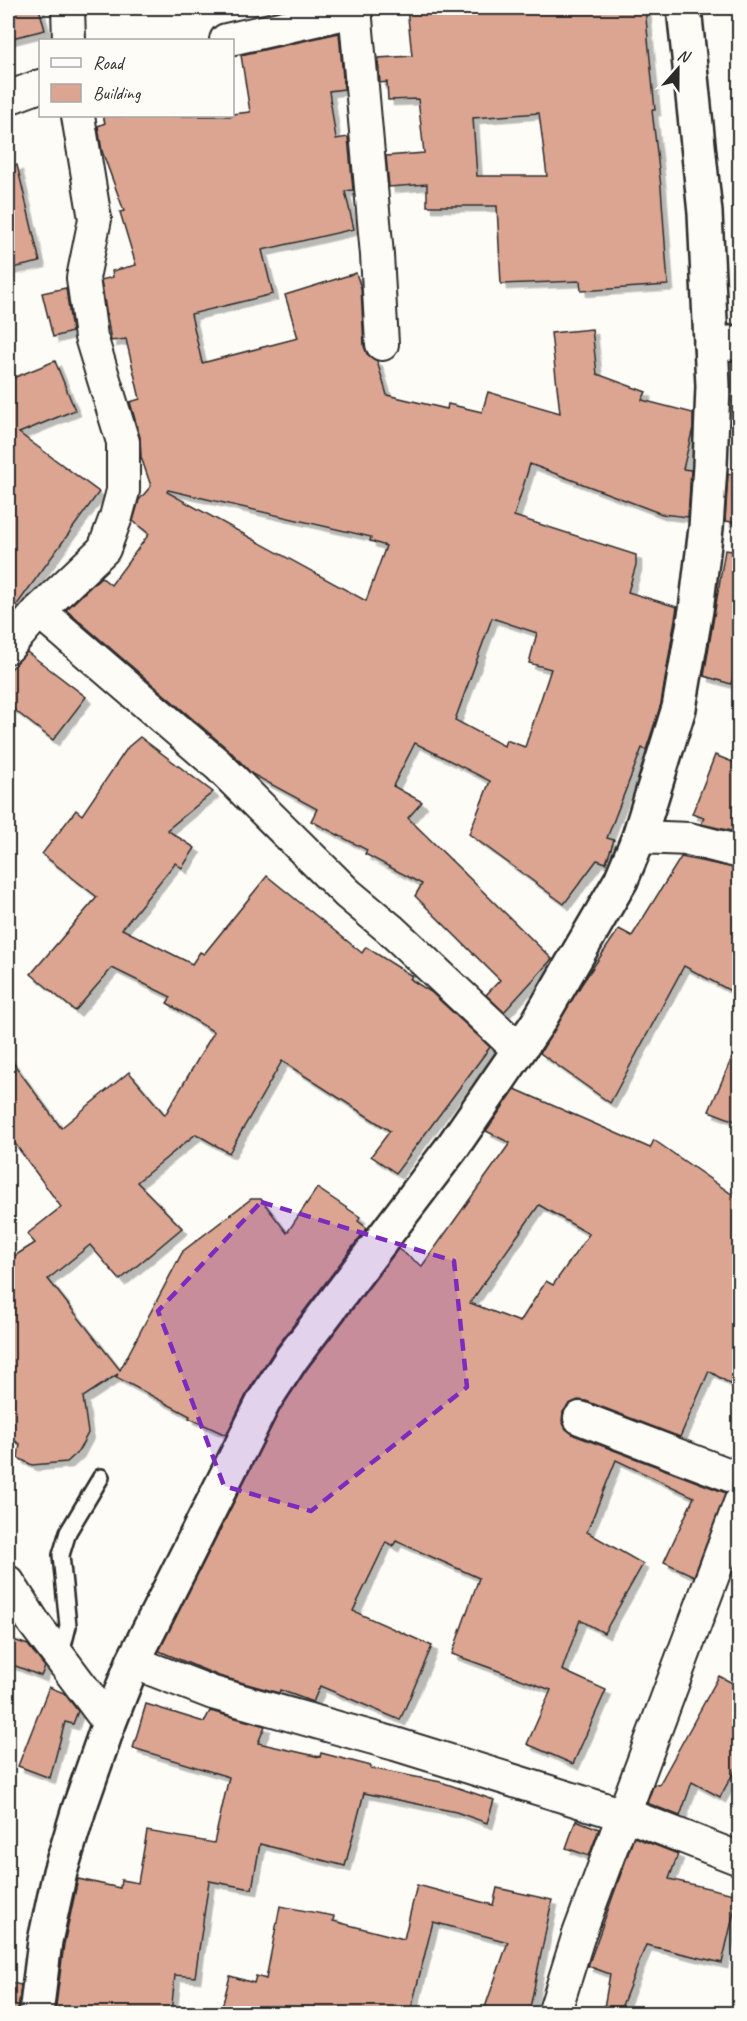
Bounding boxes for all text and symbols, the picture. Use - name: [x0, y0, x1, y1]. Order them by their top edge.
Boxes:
- legend: [39, 39, 234, 117]
- north arrow: [648, 39, 708, 99]
- text: N: [675, 45, 694, 68]
- text: Road: [93, 52, 126, 74]
- text: Building: [93, 82, 142, 104]

